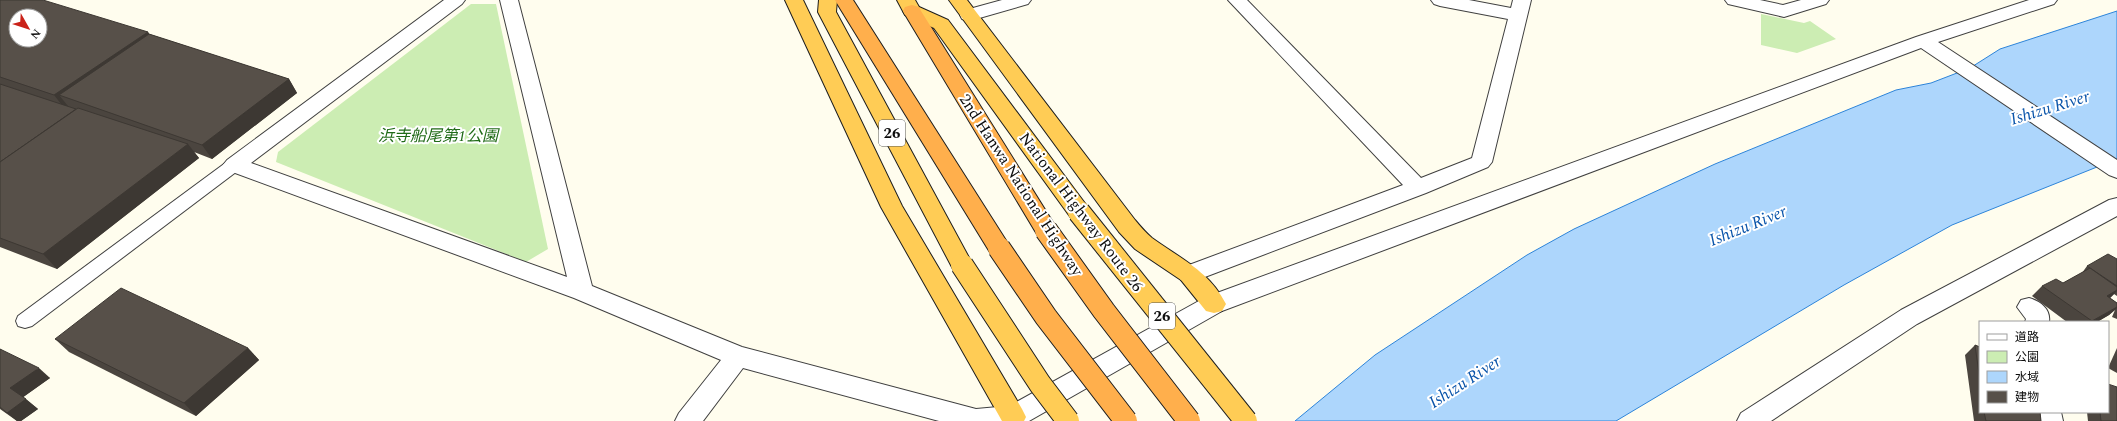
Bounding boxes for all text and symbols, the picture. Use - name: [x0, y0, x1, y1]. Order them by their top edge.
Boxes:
- north arrow: [8, 8, 48, 48]
- text: N: [26, 25, 45, 43]
- water label: Ishizu River: [2007, 84, 2093, 132]
- street label: 2nd Hanwa National Highway: [953, 89, 1090, 282]
- road number: 26: [879, 120, 905, 146]
- park label: 浜寺船尾第1公園: [378, 124, 500, 148]
- street label: National Highway Route 26: [1013, 127, 1149, 297]
- water label: Ishizu River: [1705, 199, 1791, 253]
- road number: 26: [1149, 303, 1175, 329]
- legend: [1979, 321, 2109, 413]
- text: 道路: [2015, 328, 2039, 347]
- text: 公園: [2015, 348, 2039, 367]
- water label: Ishizu River: [1424, 349, 1506, 415]
- text: 水域: [2015, 368, 2039, 387]
- text: 建物: [2015, 388, 2039, 407]

